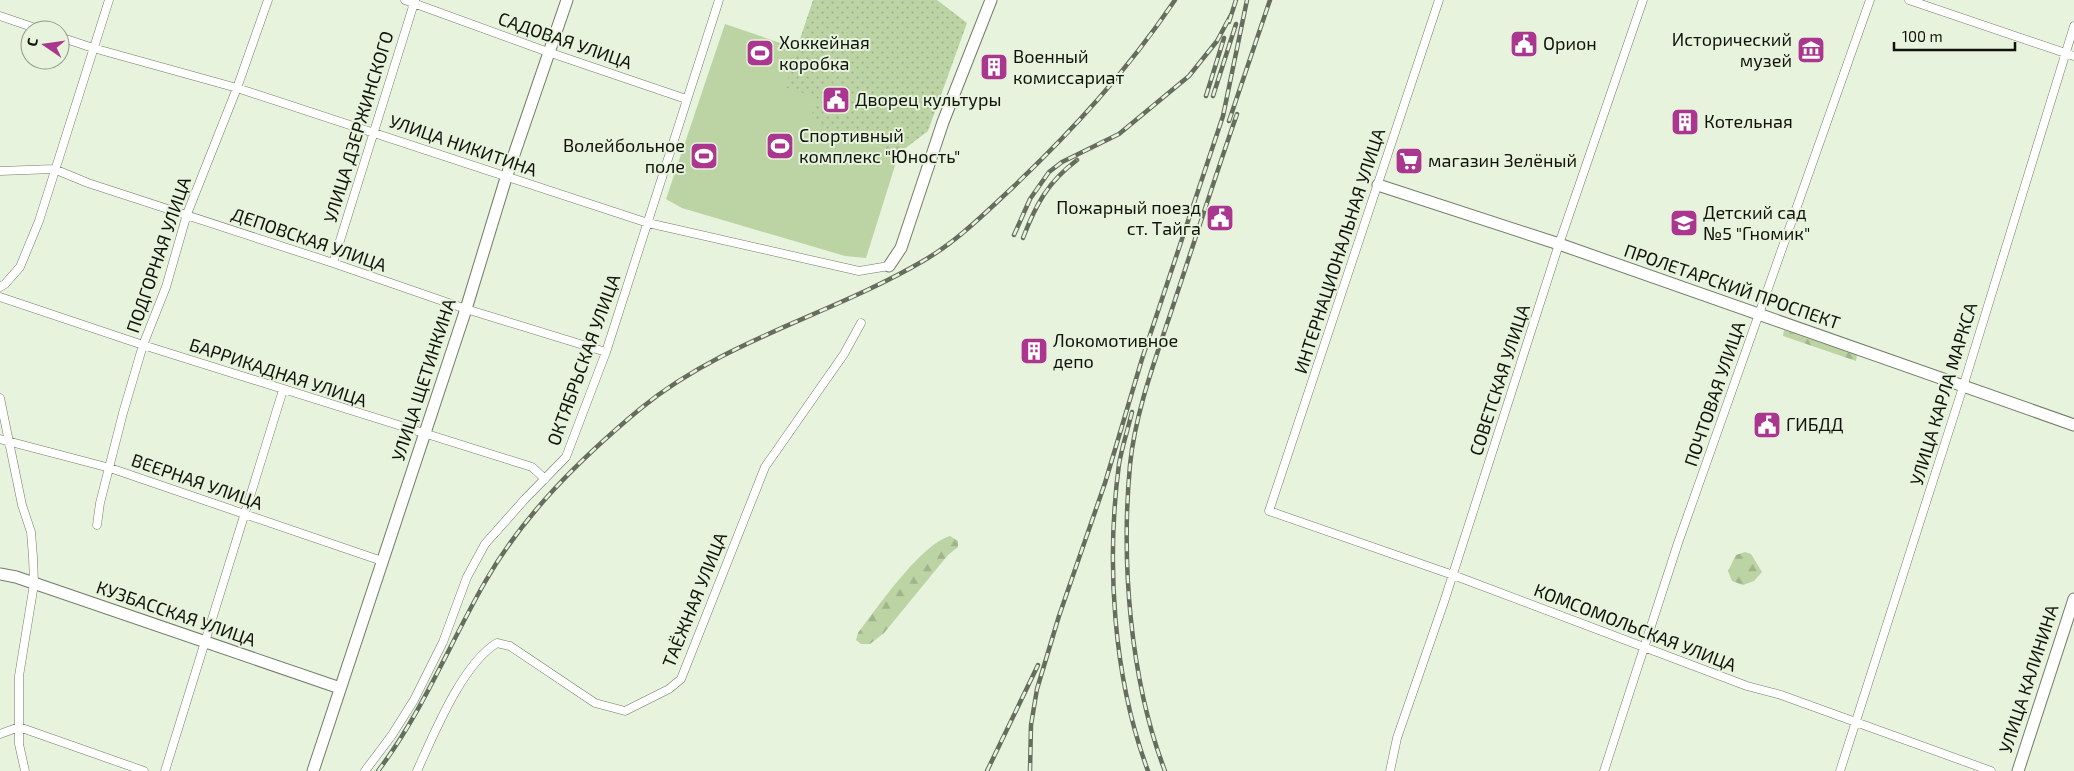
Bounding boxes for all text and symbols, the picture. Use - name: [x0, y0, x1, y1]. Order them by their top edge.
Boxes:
- street label: САДОВАЯ УЛИЦА: [495, 7, 636, 74]
- north arrow: [20, 20, 70, 70]
- scale bar: [1894, 20, 2015, 52]
- text: 100 m: [1902, 27, 1943, 45]
- street label: УЛИЦА ДЗЕРЖИНСКОГО: [318, 28, 398, 225]
- place label: Исторический музей: [1672, 28, 1792, 71]
- public building icon: Орион: [1509, 29, 1539, 59]
- place label: Хоккейная коробка: [779, 31, 870, 74]
- place label: Орион: [1543, 32, 1597, 54]
- museum icon: Исторический музей: [1796, 35, 1826, 65]
- text: С: [23, 36, 41, 48]
- sports icon: Хоккейная коробка: [745, 38, 775, 68]
- place label: Военный комиссариат: [1013, 45, 1124, 88]
- building icon: Военный комиссариат: [979, 52, 1009, 82]
- public building icon: Дворец культуры: [821, 85, 851, 115]
- place label: Дворец культуры: [855, 88, 1001, 110]
- building icon: Котельная: [1670, 107, 1700, 137]
- street label: УЛИЦА НИКИТИНА: [386, 109, 541, 181]
- place label: Котельная: [1704, 110, 1793, 132]
- place label: Спортивный комплекс "Юность": [799, 124, 960, 167]
- street label: ИНТЕРНАЦИОНАЛЬНАЯ УЛИЦА: [1289, 124, 1389, 376]
- sports icon: Спортивный комплекс "Юность": [765, 131, 795, 161]
- place label: Волейбольное поле: [563, 134, 685, 177]
- sports icon: Волейбольное поле: [689, 141, 719, 171]
- supermarket icon: магазин Зелёный: [1394, 146, 1424, 176]
- place label: магазин Зелёный: [1428, 149, 1577, 171]
- street label: ПОДГОРНАЯ УЛИЦА: [121, 173, 195, 335]
- place label: Пожарный поезд ст. Тайга: [1056, 196, 1201, 239]
- place label: Детский сад №5 "Гномик": [1703, 201, 1810, 244]
- street label: ДЕПОВСКАЯ УЛИЦА: [229, 202, 390, 276]
- public building icon: Пожарный поезд ст. Тайга: [1205, 203, 1235, 233]
- school or university icon: Детский сад №5 "Гномик": [1669, 208, 1699, 238]
- street label: ПРОЛЕТАРСКИЙ ПРОСПЕКТ: [1621, 239, 1844, 334]
- street label: ОКТЯБРЬСКАЯ УЛИЦА: [542, 270, 625, 448]
- street label: УЛИЦА ЩЕТИНКИНА: [386, 295, 460, 464]
- street label: УЛИЦА КАРЛА МАРКСА: [1905, 299, 1982, 488]
- street label: СОВЕТСКАЯ УЛИЦА: [1464, 300, 1534, 458]
- street label: ПОЧТОВАЯ УЛИЦА: [1679, 317, 1749, 469]
- place label: Локомотивное депо: [1053, 329, 1178, 372]
- street label: БАРРИКАДНАЯ УЛИЦА: [187, 333, 371, 411]
- building icon: Локомотивное депо: [1019, 336, 1049, 366]
- public building icon: ГИБДД: [1752, 410, 1782, 440]
- place label: ГИБДД: [1786, 413, 1844, 435]
- street label: ВЕЕРНАЯ УЛИЦА: [129, 448, 267, 514]
- street label: ТАЁЖНАЯ УЛИЦА: [657, 528, 731, 670]
- street label: КУЗБАССКАЯ УЛИЦА: [94, 575, 260, 651]
- street label: КОМСОМОЛЬСКАЯ УЛИЦА: [1531, 578, 1740, 676]
- street label: УЛИЦА КАЛИНИНА: [1994, 601, 2063, 756]

